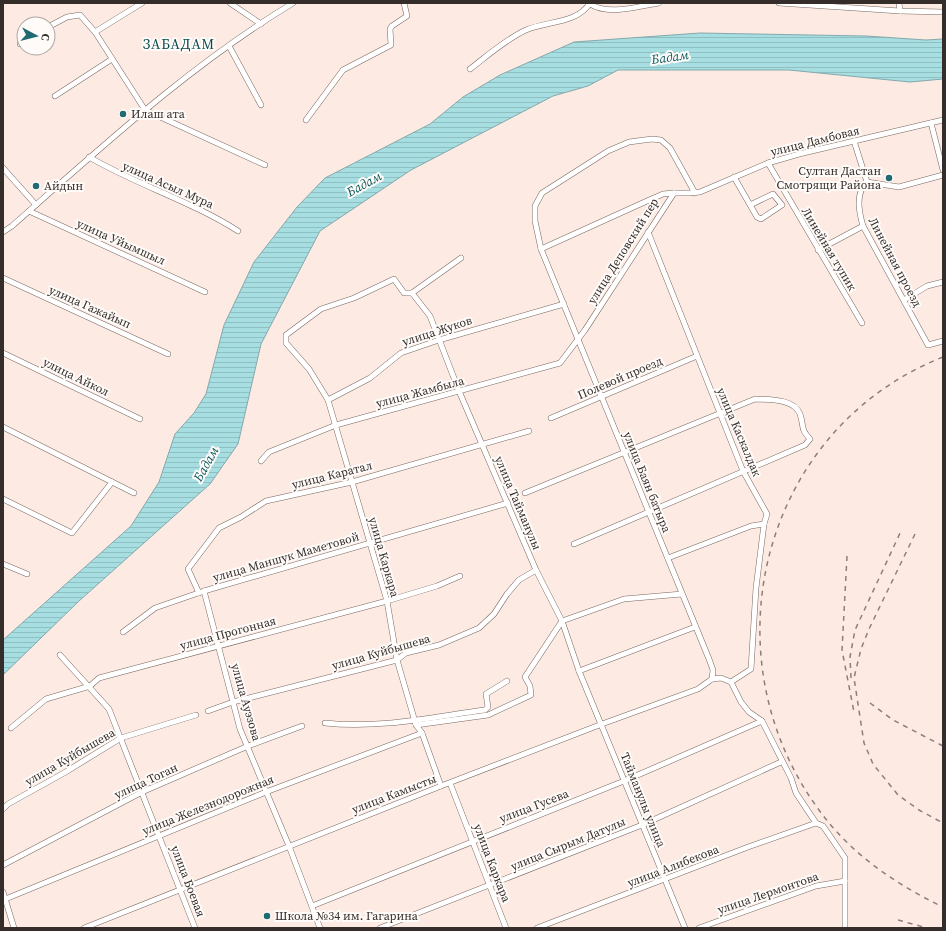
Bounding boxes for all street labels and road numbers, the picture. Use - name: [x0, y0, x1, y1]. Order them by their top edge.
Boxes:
- street label: улица Дамбовая: [769, 122, 861, 160]
- street label: улица Асыл Мура: [120, 158, 217, 213]
- street label: улица Деповский пер: [584, 195, 662, 307]
- street label: Линейная тупик: [798, 204, 860, 294]
- street label: Линейная проезд: [865, 214, 925, 310]
- street label: улица Уйымшыл: [74, 215, 168, 269]
- street label: улица Гажайып: [46, 282, 134, 332]
- street label: улица Жуков: [400, 312, 474, 350]
- street label: Полевой проезд: [575, 353, 665, 403]
- street label: улица Айкол: [40, 354, 112, 400]
- street label: улица Жамбыла: [374, 372, 467, 411]
- street label: улица Каскалдак: [713, 385, 765, 479]
- street label: улица Баян батыра: [619, 429, 675, 536]
- street label: улица Тайманулы: [491, 454, 545, 552]
- street label: улица Каратал: [290, 457, 374, 493]
- street label: улица Каркара: [365, 515, 403, 600]
- street label: улица Маншук Маметовой: [211, 528, 361, 586]
- street label: улица Прогонная: [178, 612, 278, 654]
- street label: улица Куйбышева: [330, 630, 433, 674]
- street label: улица Ауэзова: [227, 661, 265, 743]
- street label: улица Куйбышева: [22, 724, 119, 789]
- street label: Тайманулы улица: [617, 750, 670, 851]
- street label: улица Тоган: [112, 759, 181, 803]
- street label: улица Железнодорожная: [140, 771, 276, 839]
- street label: улица Камысты: [349, 771, 439, 817]
- street label: улица Гусева: [497, 785, 572, 827]
- street label: улица Сырым Датулы: [508, 814, 628, 874]
- street label: улица Каркара: [470, 822, 515, 905]
- street label: улица Алибекова: [625, 841, 722, 891]
- street label: улица Боевая: [167, 843, 209, 919]
- street label: улица Лермонтова: [715, 868, 821, 918]

